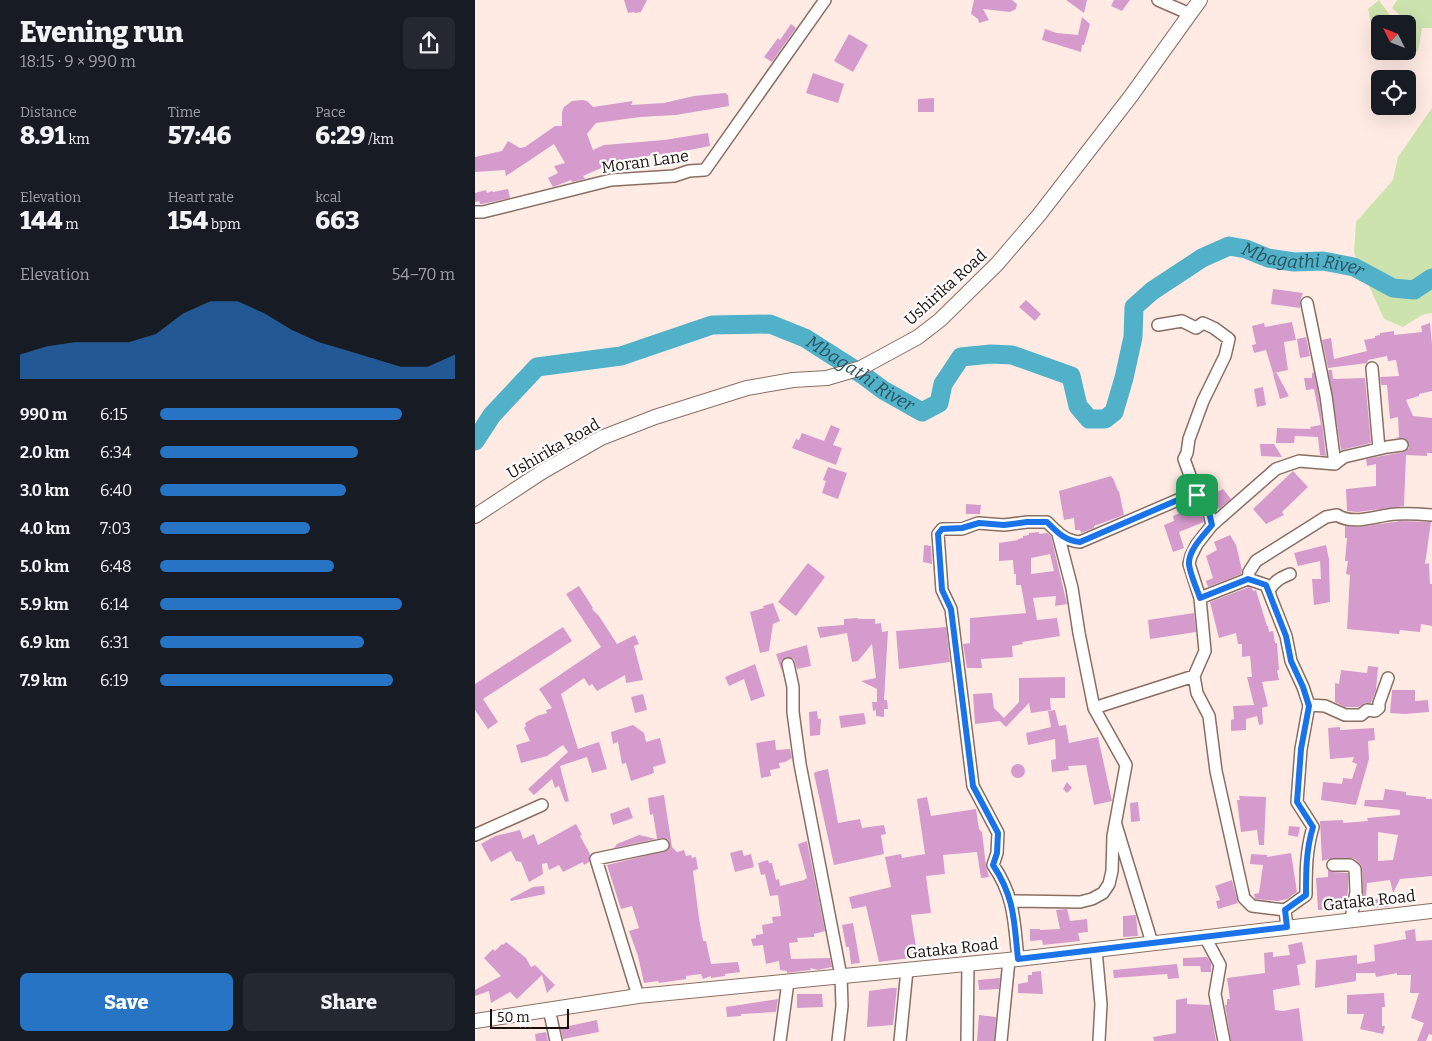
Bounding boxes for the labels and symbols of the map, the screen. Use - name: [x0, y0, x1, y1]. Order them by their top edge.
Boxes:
- north arrow: [1371, 15, 1416, 60]
- street label: Moran Lane: [600, 146, 690, 177]
- water label: Mbagathi River: [1239, 238, 1369, 282]
- street label: Ushirika Road: [900, 245, 991, 329]
- water label: Mbagathi River: [802, 331, 919, 417]
- street label: Ushirika Road: [504, 414, 603, 483]
- pin: [1176, 474, 1218, 516]
- street label: Gataka Road: [1322, 886, 1417, 915]
- street label: Gataka Road: [905, 934, 1000, 963]
- scale bar: [490, 1006, 569, 1029]

